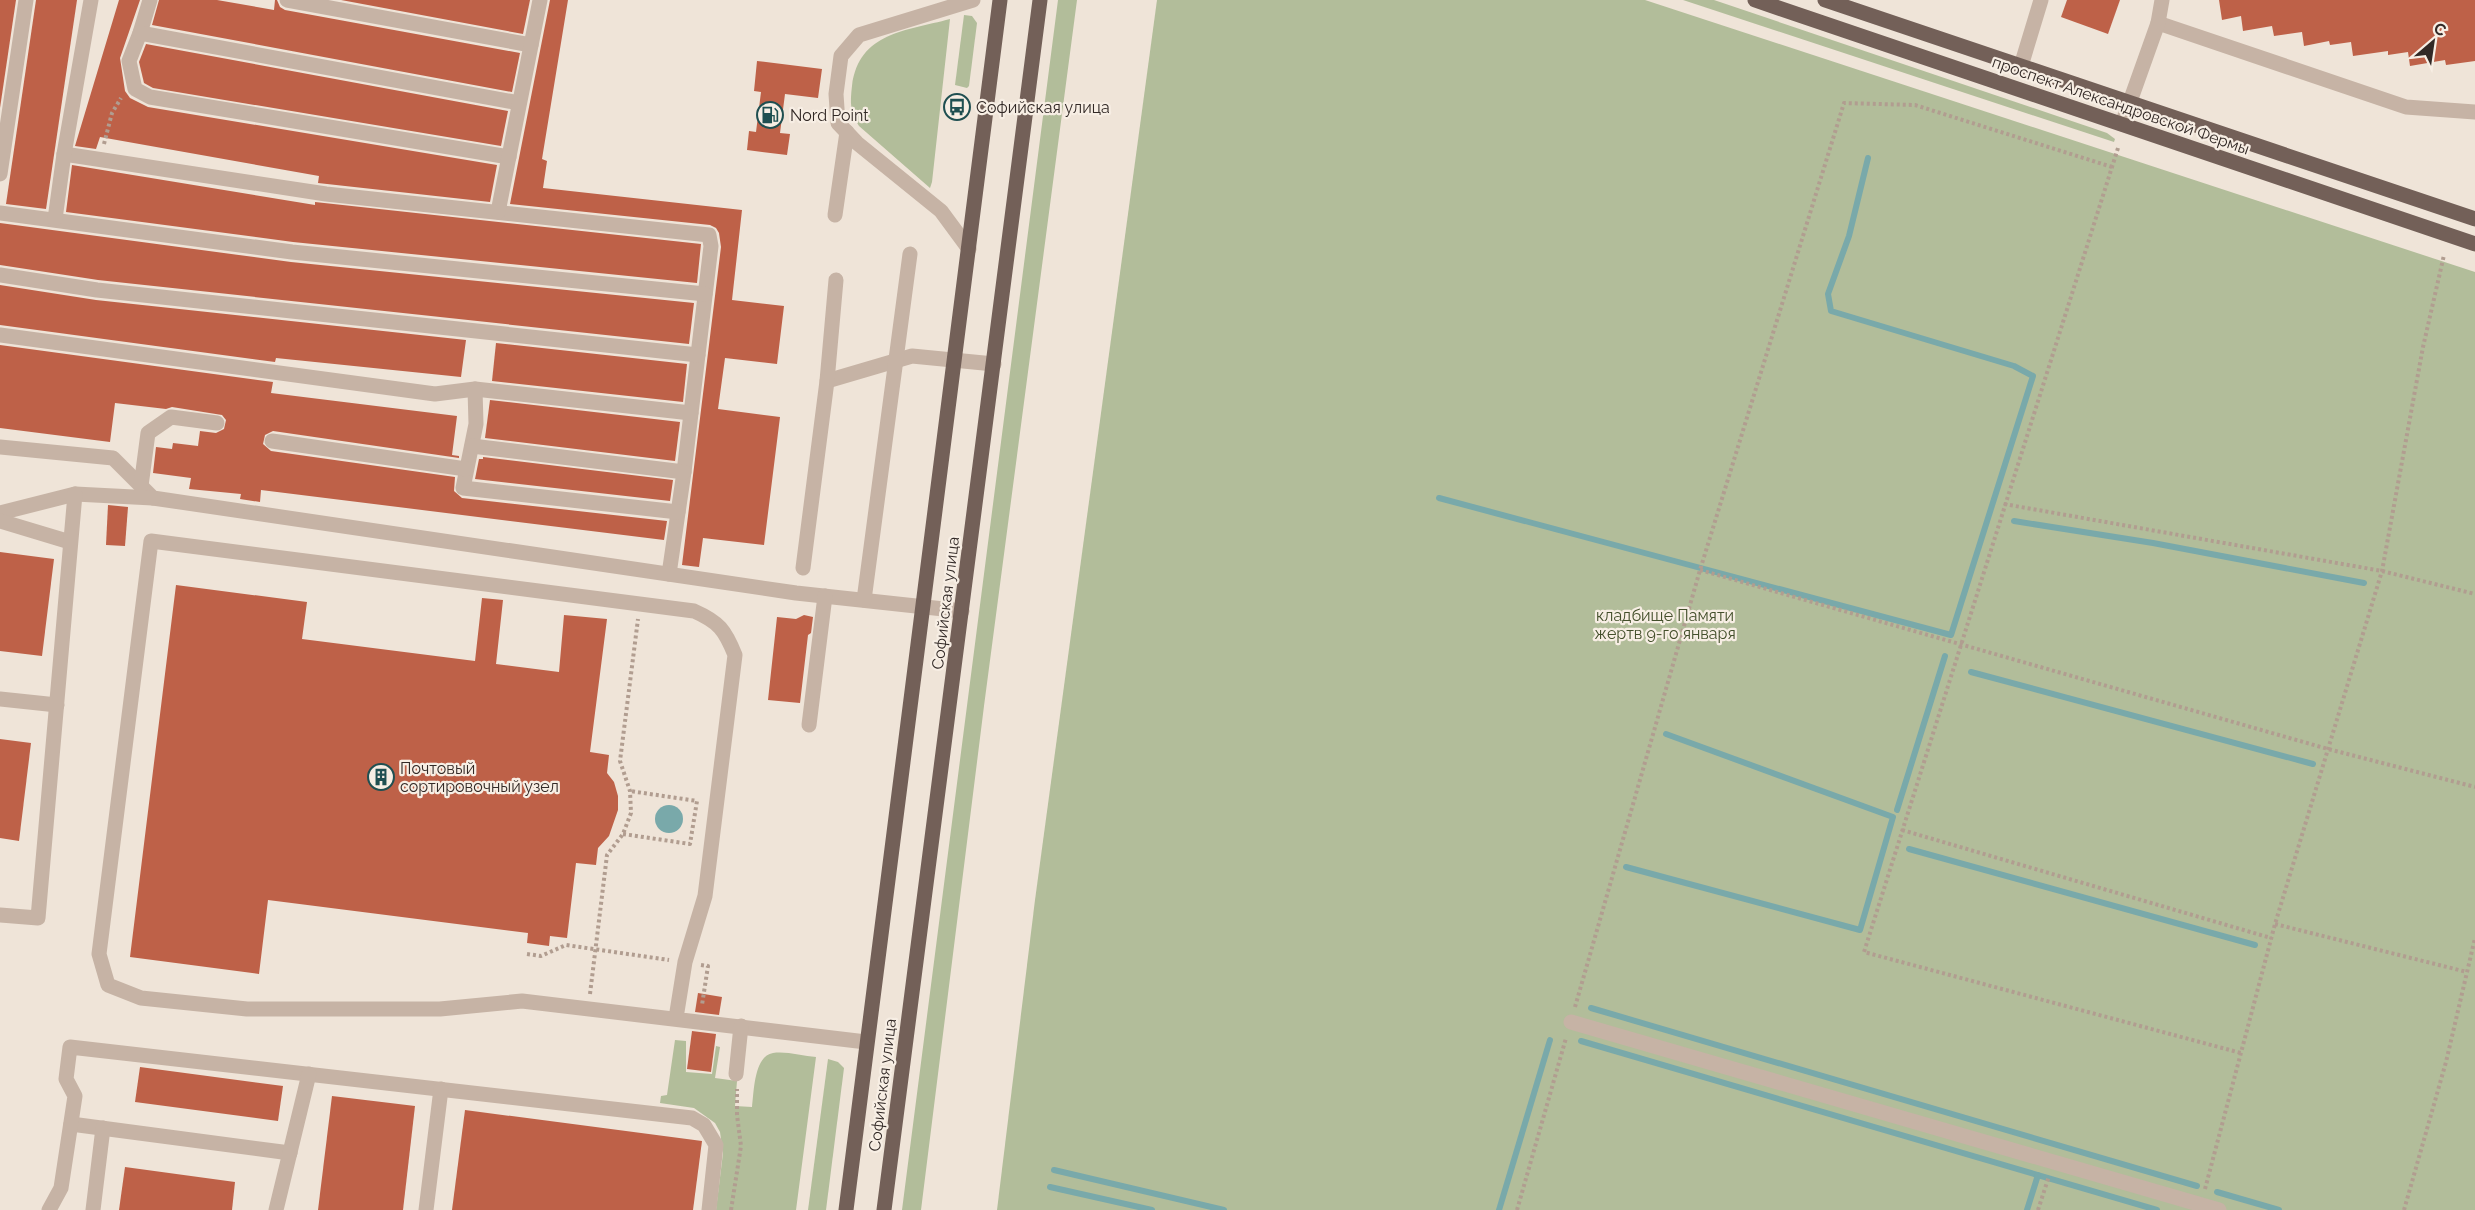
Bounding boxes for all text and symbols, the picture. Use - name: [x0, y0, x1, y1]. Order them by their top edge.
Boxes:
- north arrow: [2403, 12, 2463, 72]
- text: С: [2431, 18, 2449, 40]
- street label: проспект Александровской Фермы: [1990, 52, 2252, 159]
- bus stop icon: Софийская улица: [942, 92, 972, 122]
- place label: Софийская улица: [976, 98, 1110, 117]
- fuel station icon: Nord Point: [755, 100, 785, 130]
- place label: Nord Point: [790, 106, 869, 125]
- street label: Софийская улица: [928, 536, 963, 671]
- park label: кладбище Памяти жертв 9-го января: [1594, 606, 1736, 643]
- place label: Почтовый сортировочный узел: [400, 759, 559, 796]
- building icon: Почтовый сортировочный узел: [366, 762, 396, 792]
- street label: Софийская улица: [865, 1018, 900, 1153]

